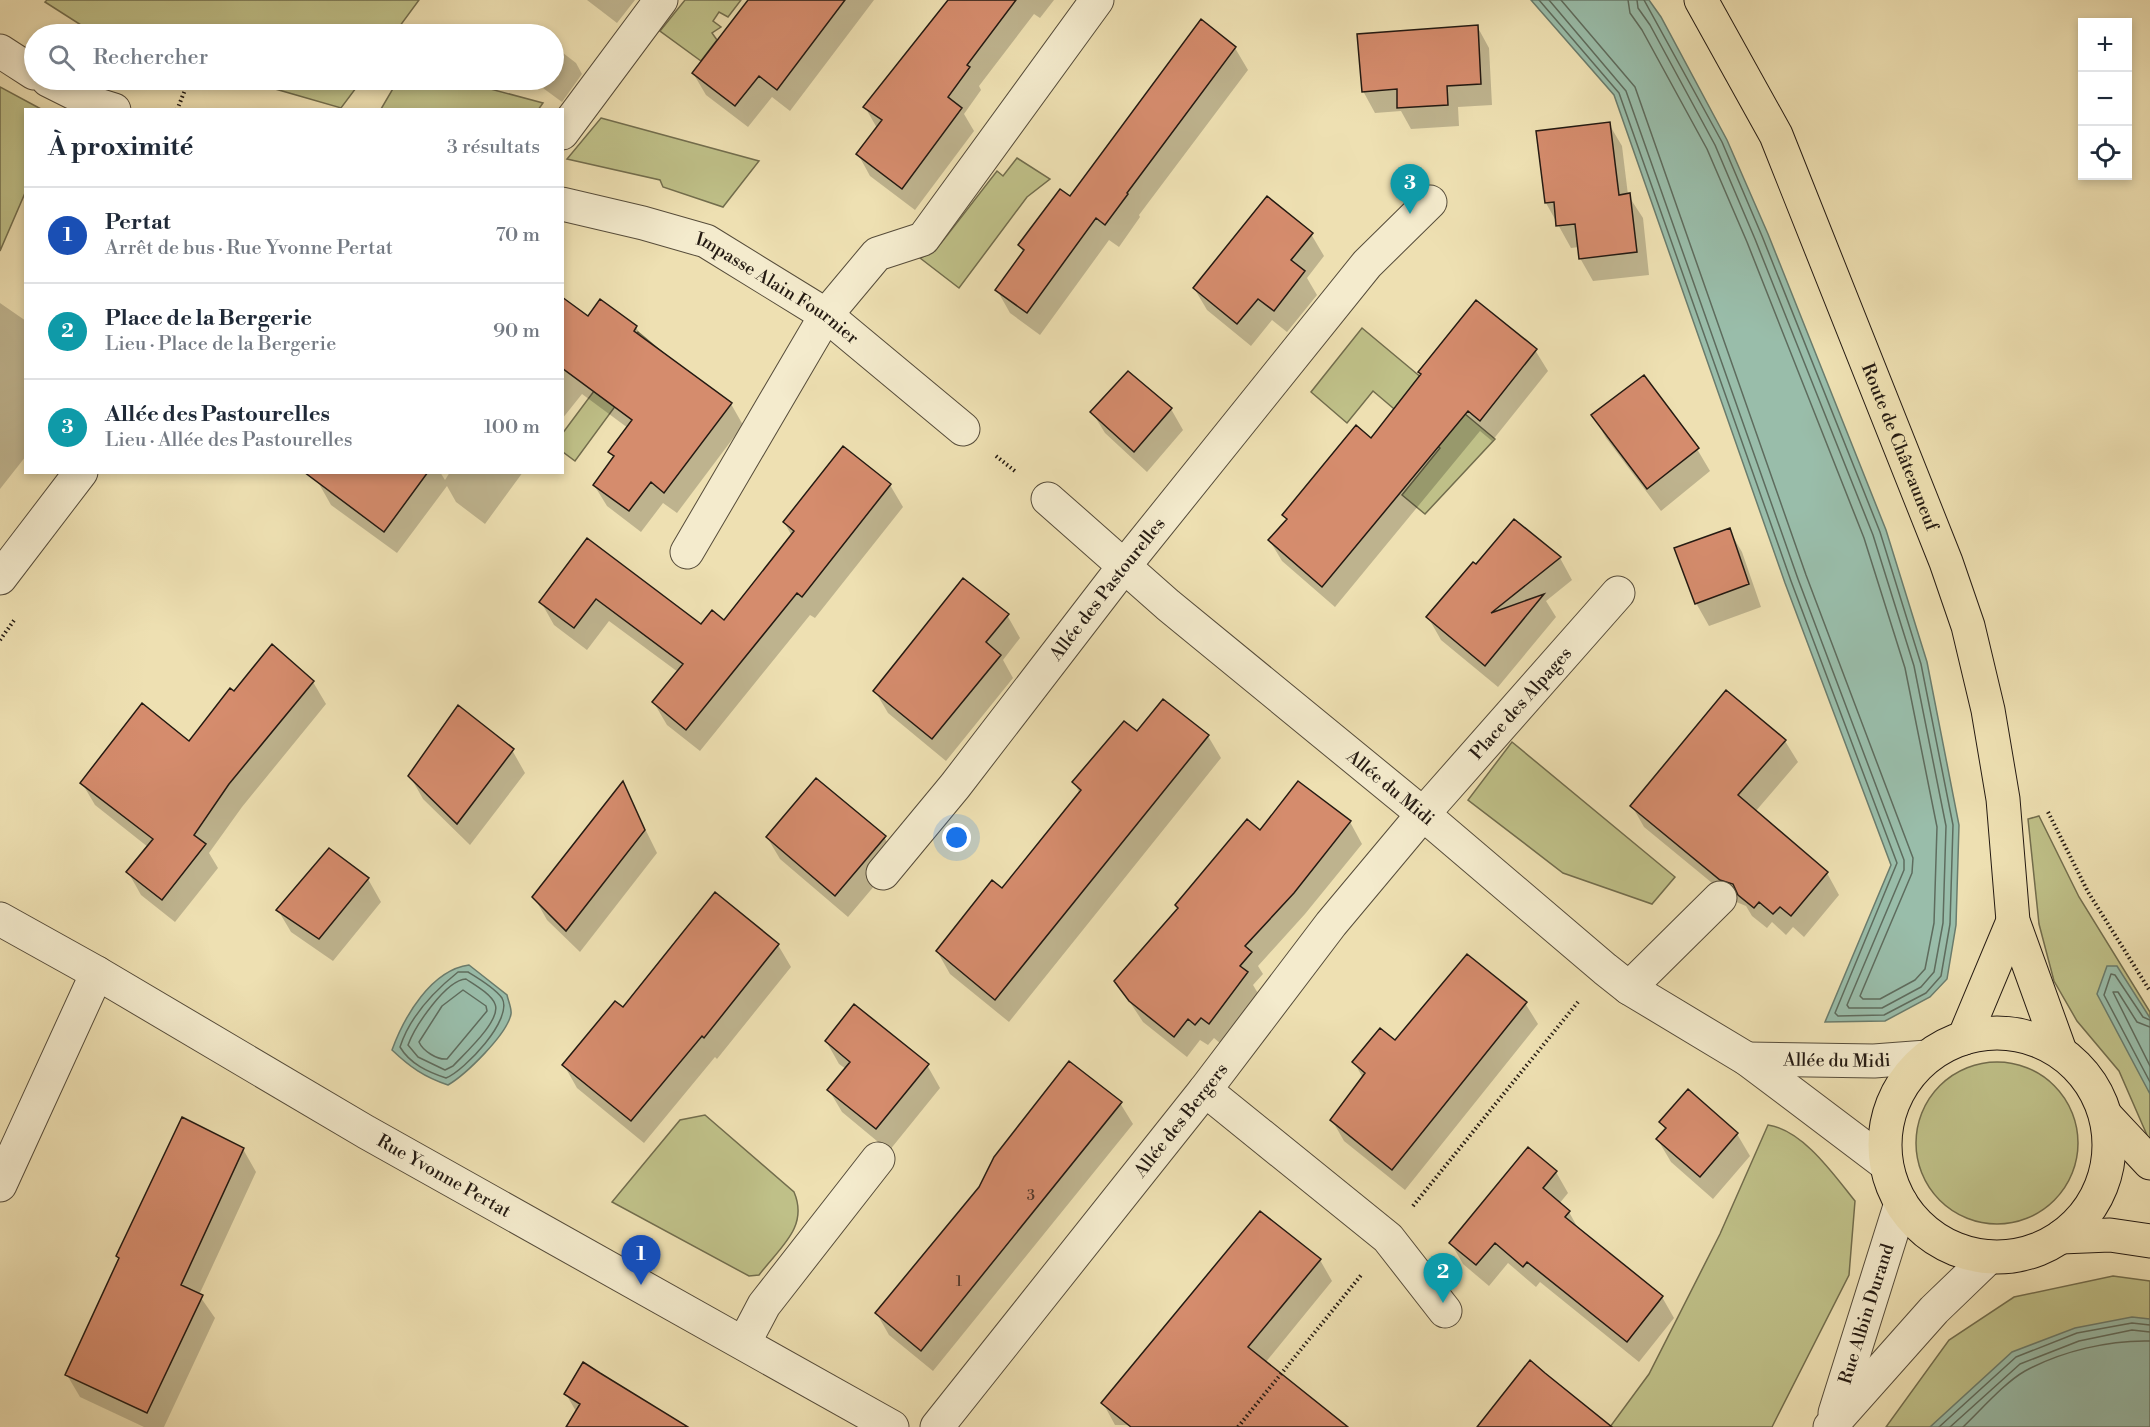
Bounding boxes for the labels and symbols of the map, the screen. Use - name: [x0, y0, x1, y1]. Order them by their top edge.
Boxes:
- pin: 3: [1390, 164, 1430, 214]
- street label: Impasse Alain Fournier: [693, 228, 864, 350]
- street label: Route de Châteauneuf: [1856, 360, 1944, 535]
- street label: Allée des Pastourelles: [1044, 513, 1171, 666]
- street label: Place des Alpages: [1465, 642, 1577, 765]
- street label: Allée du Midi: [1341, 744, 1439, 831]
- your location: [942, 823, 971, 852]
- street label: Allée du Midi: [1782, 1049, 1891, 1073]
- street label: Allée des Bergers: [1128, 1059, 1233, 1183]
- street label: Rue Yvonne Pertat: [373, 1129, 515, 1223]
- house number: 3: [1027, 1186, 1035, 1205]
- pin: 1: [622, 1236, 660, 1285]
- street label: Rue Albin Durand: [1834, 1240, 1900, 1387]
- pin: 2: [1424, 1254, 1462, 1303]
- house number: 1: [956, 1272, 963, 1291]

